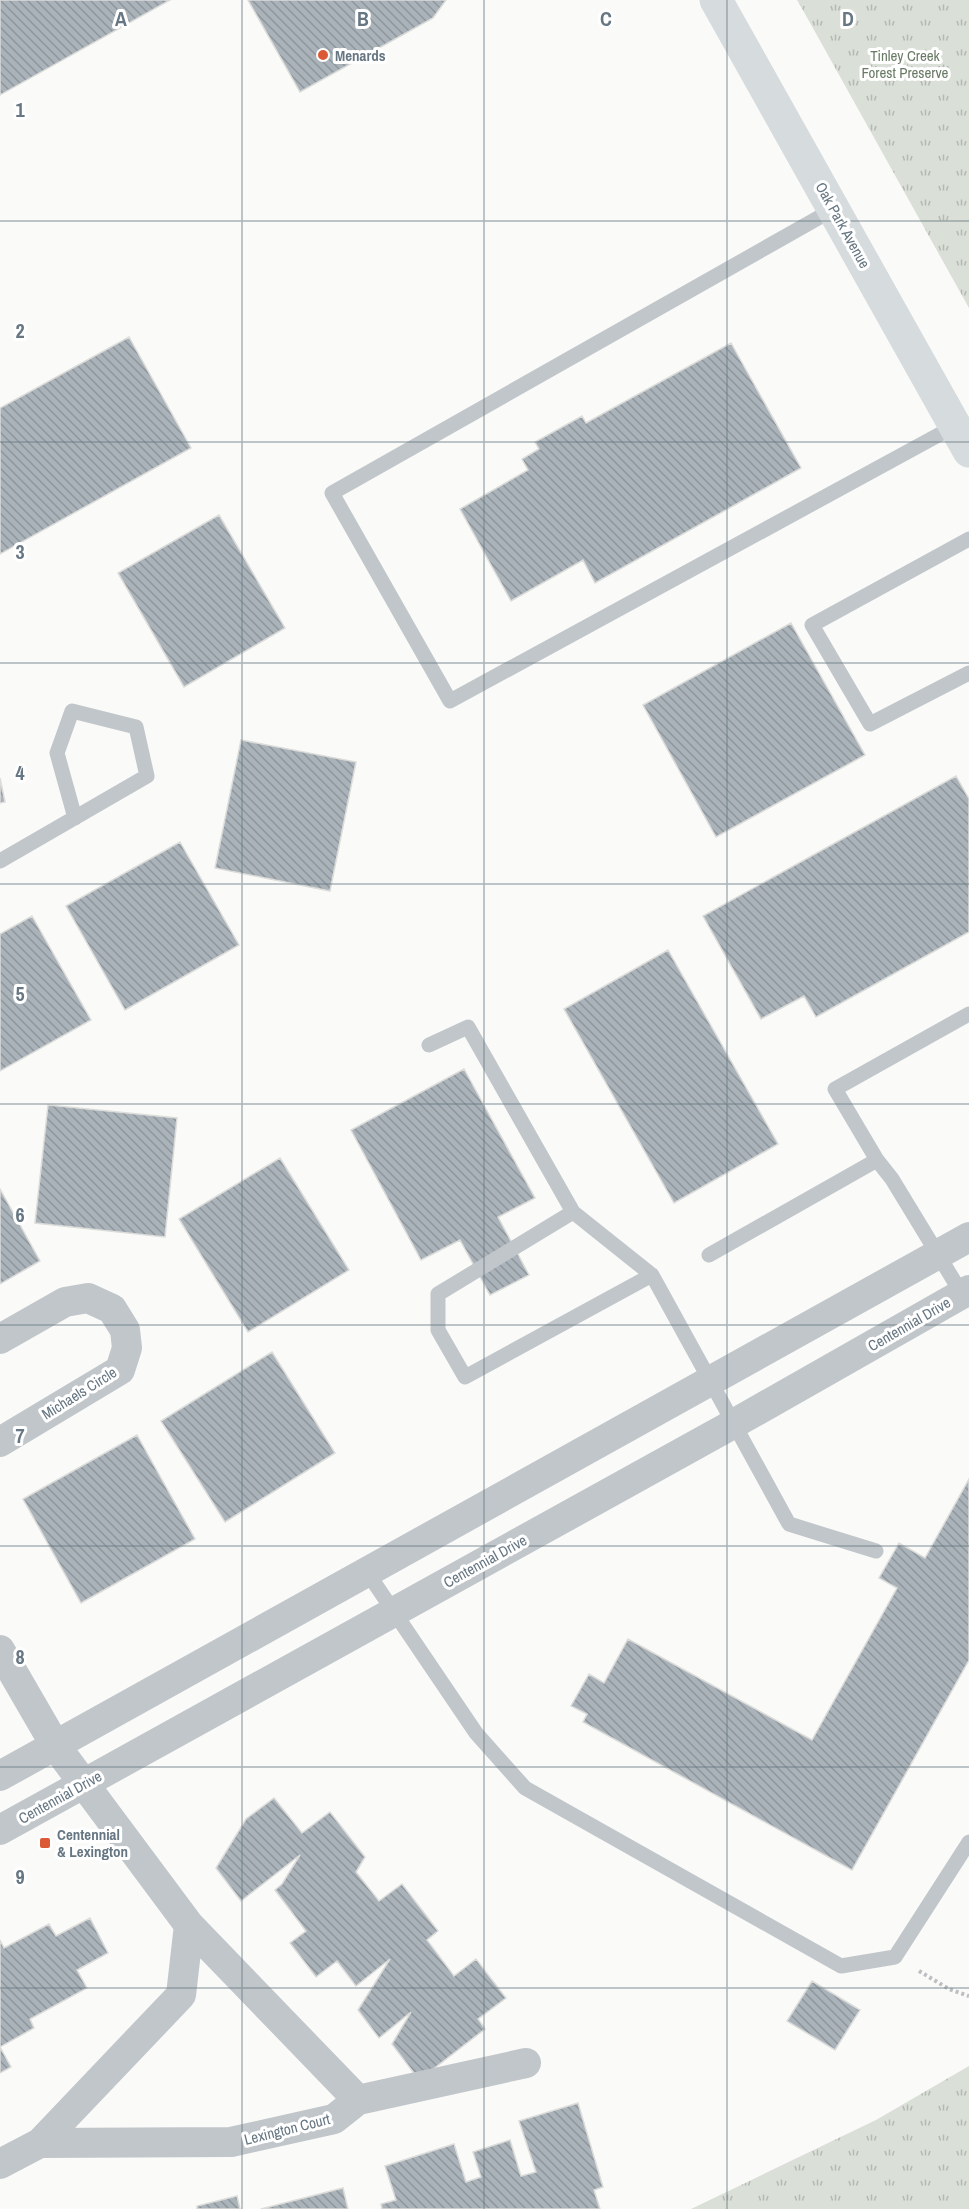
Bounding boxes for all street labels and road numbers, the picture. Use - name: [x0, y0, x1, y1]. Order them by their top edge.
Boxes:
- street label: Oak Park Avenue: [811, 178, 875, 272]
- street label: Centennial Drive: [864, 1292, 954, 1356]
- street label: Michaels Circle: [37, 1362, 121, 1424]
- street label: Centennial Drive: [440, 1529, 531, 1593]
- street label: Centennial Drive: [15, 1765, 106, 1829]
- street label: Lexington Court: [242, 2108, 333, 2150]

